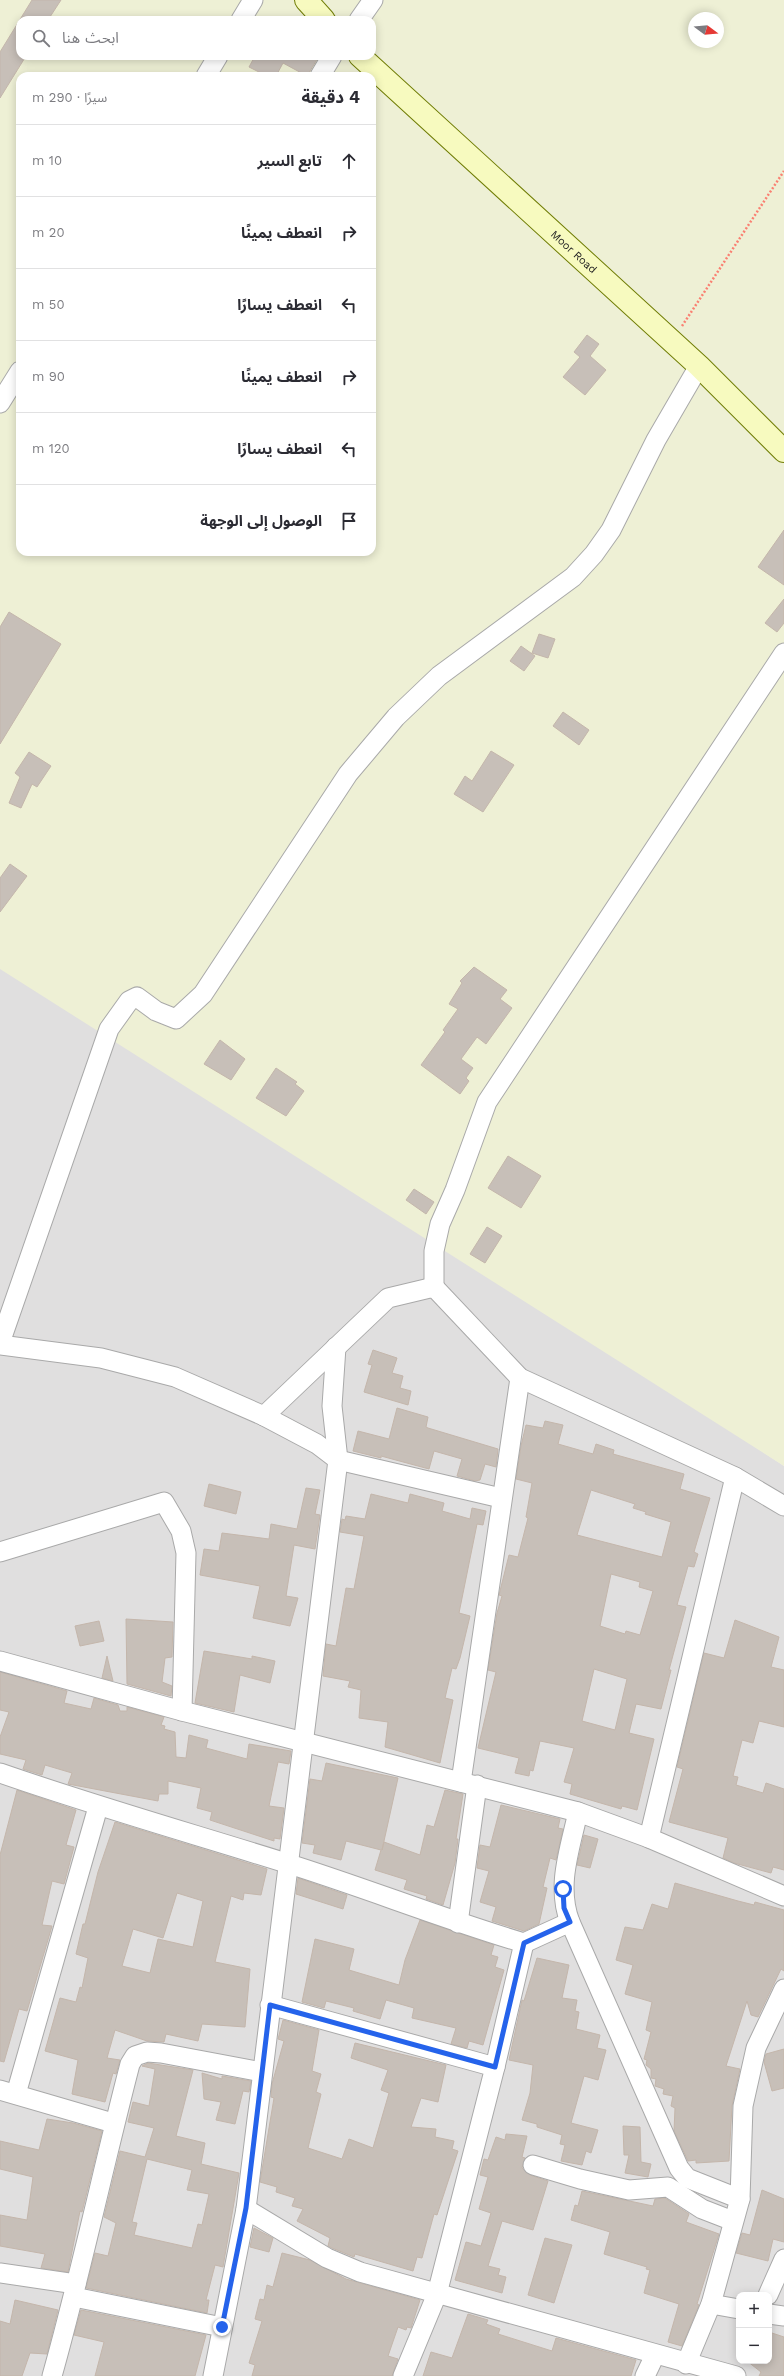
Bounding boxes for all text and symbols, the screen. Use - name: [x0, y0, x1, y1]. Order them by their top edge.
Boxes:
- north arrow: [688, 12, 724, 48]
- search box: [16, 16, 376, 60]
- icon: search: [30, 27, 52, 49]
- text: ابحث هنا: [62, 29, 119, 47]
- text: 4 دقيقة: [301, 87, 360, 107]
- text: سيرًا · 290 m: [32, 90, 107, 105]
- icon: ahead: [338, 150, 360, 172]
- text: تابع السير: [258, 152, 322, 170]
- text: 10 m: [32, 153, 62, 168]
- icon: right: [338, 222, 360, 244]
- text: انعطف يمينًا: [241, 224, 322, 242]
- text: 20 m: [32, 225, 65, 240]
- street label: Moor Road: [548, 228, 599, 276]
- icon: left: [338, 294, 360, 316]
- text: انعطف يسارًا: [237, 296, 322, 314]
- text: 50 m: [32, 297, 64, 312]
- icon: right: [338, 366, 360, 388]
- text: انعطف يمينًا: [241, 368, 322, 386]
- text: 90 m: [32, 369, 65, 384]
- icon: left: [338, 438, 360, 460]
- text: انعطف يسارًا: [237, 440, 322, 458]
- text: 120 m: [32, 441, 70, 456]
- icon: arrive: [338, 510, 360, 532]
- text: الوصول إلى الوجهة: [200, 512, 322, 530]
- route start: [554, 1880, 572, 1898]
- map controls: [736, 2292, 772, 2364]
- button: +: [736, 2292, 772, 2328]
- route end: [213, 2318, 231, 2336]
- button: −: [736, 2328, 772, 2364]

